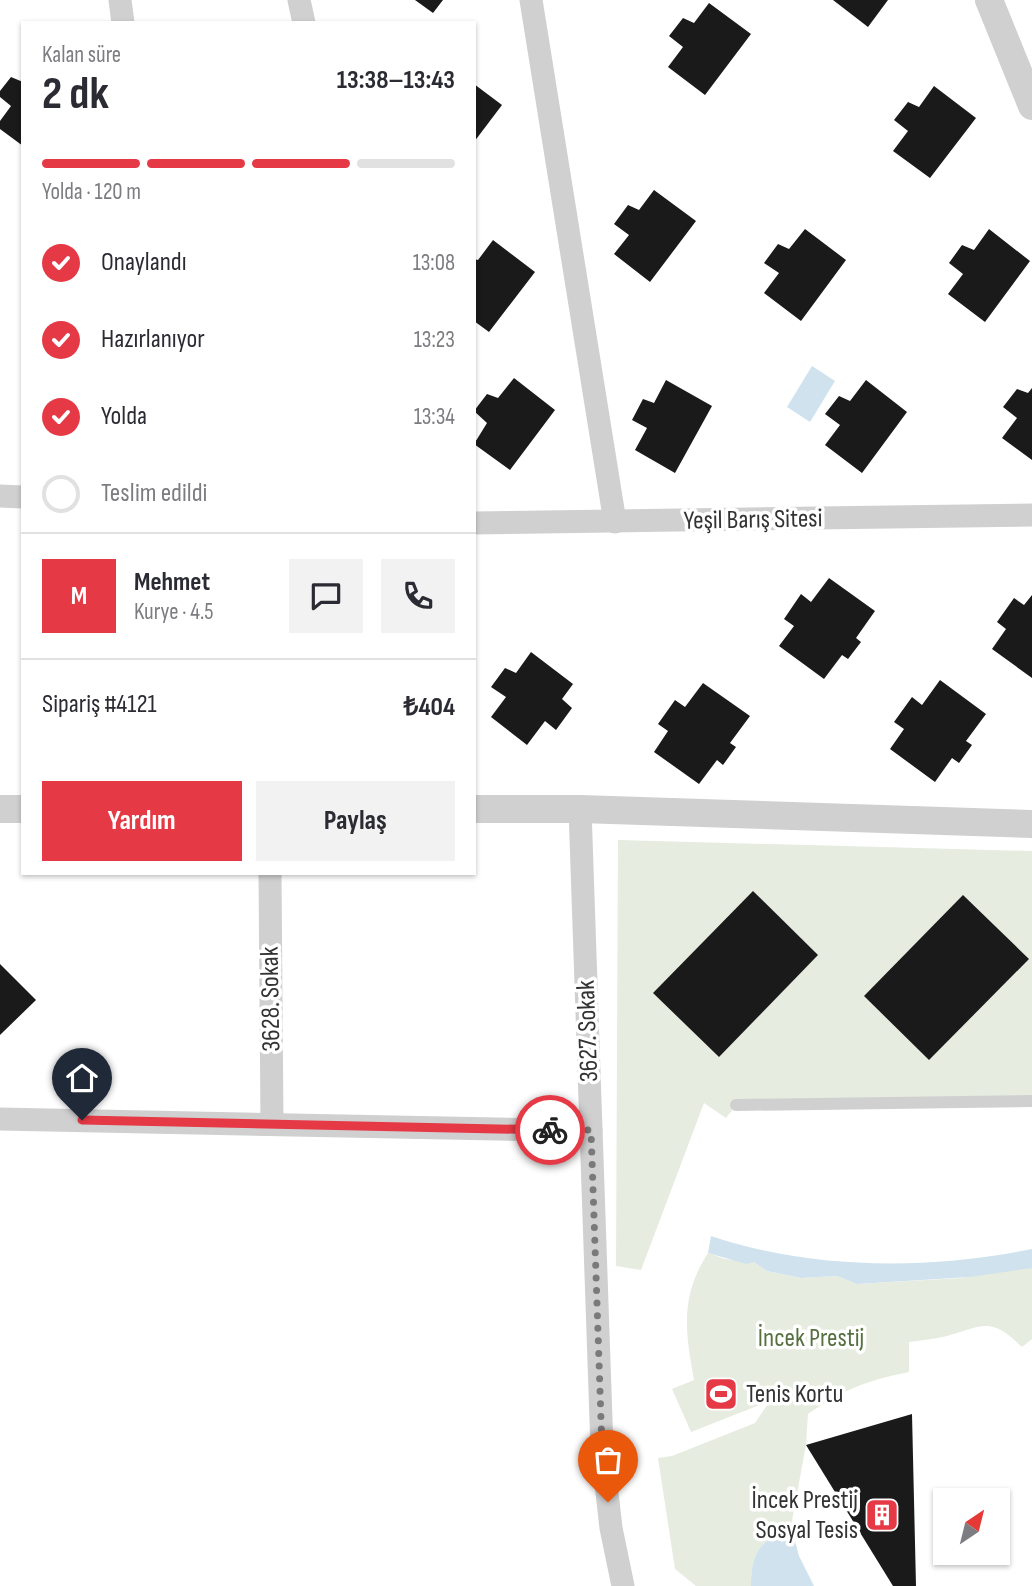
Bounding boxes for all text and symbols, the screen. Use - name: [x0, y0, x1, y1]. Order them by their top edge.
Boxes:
- text: Kalan süre: [42, 41, 121, 69]
- text: 13:38–13:43: [337, 65, 455, 96]
- text: 2 dk: [42, 67, 109, 122]
- text: Yolda · 120 m: [42, 178, 141, 206]
- icon: check: [42, 244, 80, 282]
- text: Onaylandı: [101, 247, 186, 278]
- text: 13:08: [413, 249, 455, 277]
- icon: check: [42, 321, 80, 359]
- text: Hazırlanıyor: [101, 324, 205, 355]
- text: 13:23: [414, 326, 455, 354]
- icon: check: [42, 398, 80, 436]
- text: Yolda: [101, 401, 147, 432]
- text: 13:34: [414, 403, 455, 431]
- text: Teslim edildi: [101, 478, 207, 509]
- street label: Yeşil Barış Sitesi: [683, 503, 823, 537]
- button: chat: [289, 559, 363, 633]
- button: phone: [381, 559, 455, 633]
- text: Mehmet: [134, 567, 210, 598]
- text: M: [71, 581, 87, 612]
- text: Kurye · 4.5: [134, 598, 213, 626]
- text: Sipariş #4121: [42, 689, 157, 720]
- text: ₺404: [404, 692, 455, 723]
- button: Yardım: [42, 781, 242, 861]
- button: Paylaş: [256, 781, 455, 861]
- street label: 3628. Sokak: [255, 946, 287, 1052]
- street label: 3627. Sokak: [571, 979, 605, 1083]
- pin: [52, 1048, 112, 1120]
- icon: home: [63, 1059, 101, 1097]
- courier: [515, 1095, 585, 1165]
- icon: bike: [531, 1111, 569, 1149]
- park label: İncek Prestij: [758, 1323, 864, 1354]
- sports icon: Tenis Kortu: [702, 1375, 740, 1413]
- place label: Tenis Kortu: [746, 1379, 843, 1410]
- pin: [578, 1430, 638, 1502]
- icon: bag: [589, 1441, 627, 1479]
- place label: İncek Prestij Sosyal Tesis: [752, 1485, 858, 1546]
- north arrow: [933, 1488, 1010, 1564]
- map controls: [933, 1488, 1010, 1565]
- building icon: İncek Prestij Sosyal Tesis: [863, 1496, 901, 1534]

